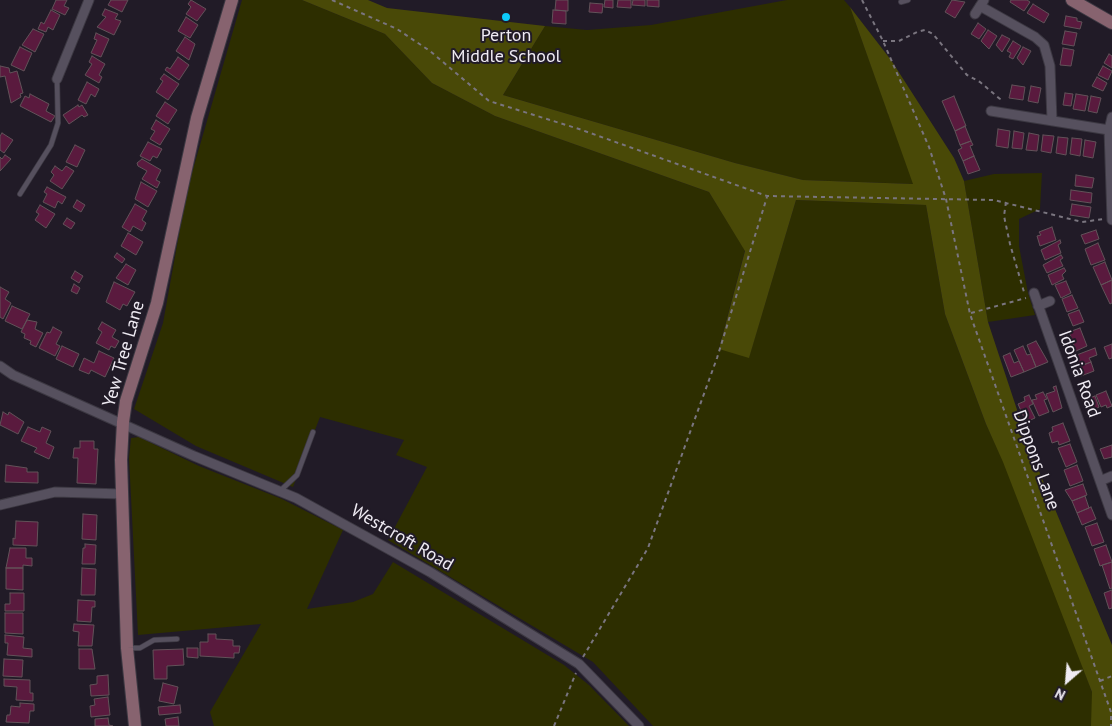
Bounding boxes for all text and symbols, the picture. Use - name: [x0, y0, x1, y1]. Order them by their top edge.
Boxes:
- marker: Perton Middle School: [500, 11, 512, 23]
- place label: Perton Middle School: [451, 25, 561, 68]
- street label: Yew Tree Lane: [99, 298, 149, 410]
- street label: Idonia Road: [1053, 328, 1105, 420]
- street label: Dippons Lane: [1008, 407, 1064, 513]
- street label: Westcroft Road: [347, 500, 457, 576]
- north arrow: [1042, 656, 1092, 706]
- text: N: [1052, 684, 1068, 704]

